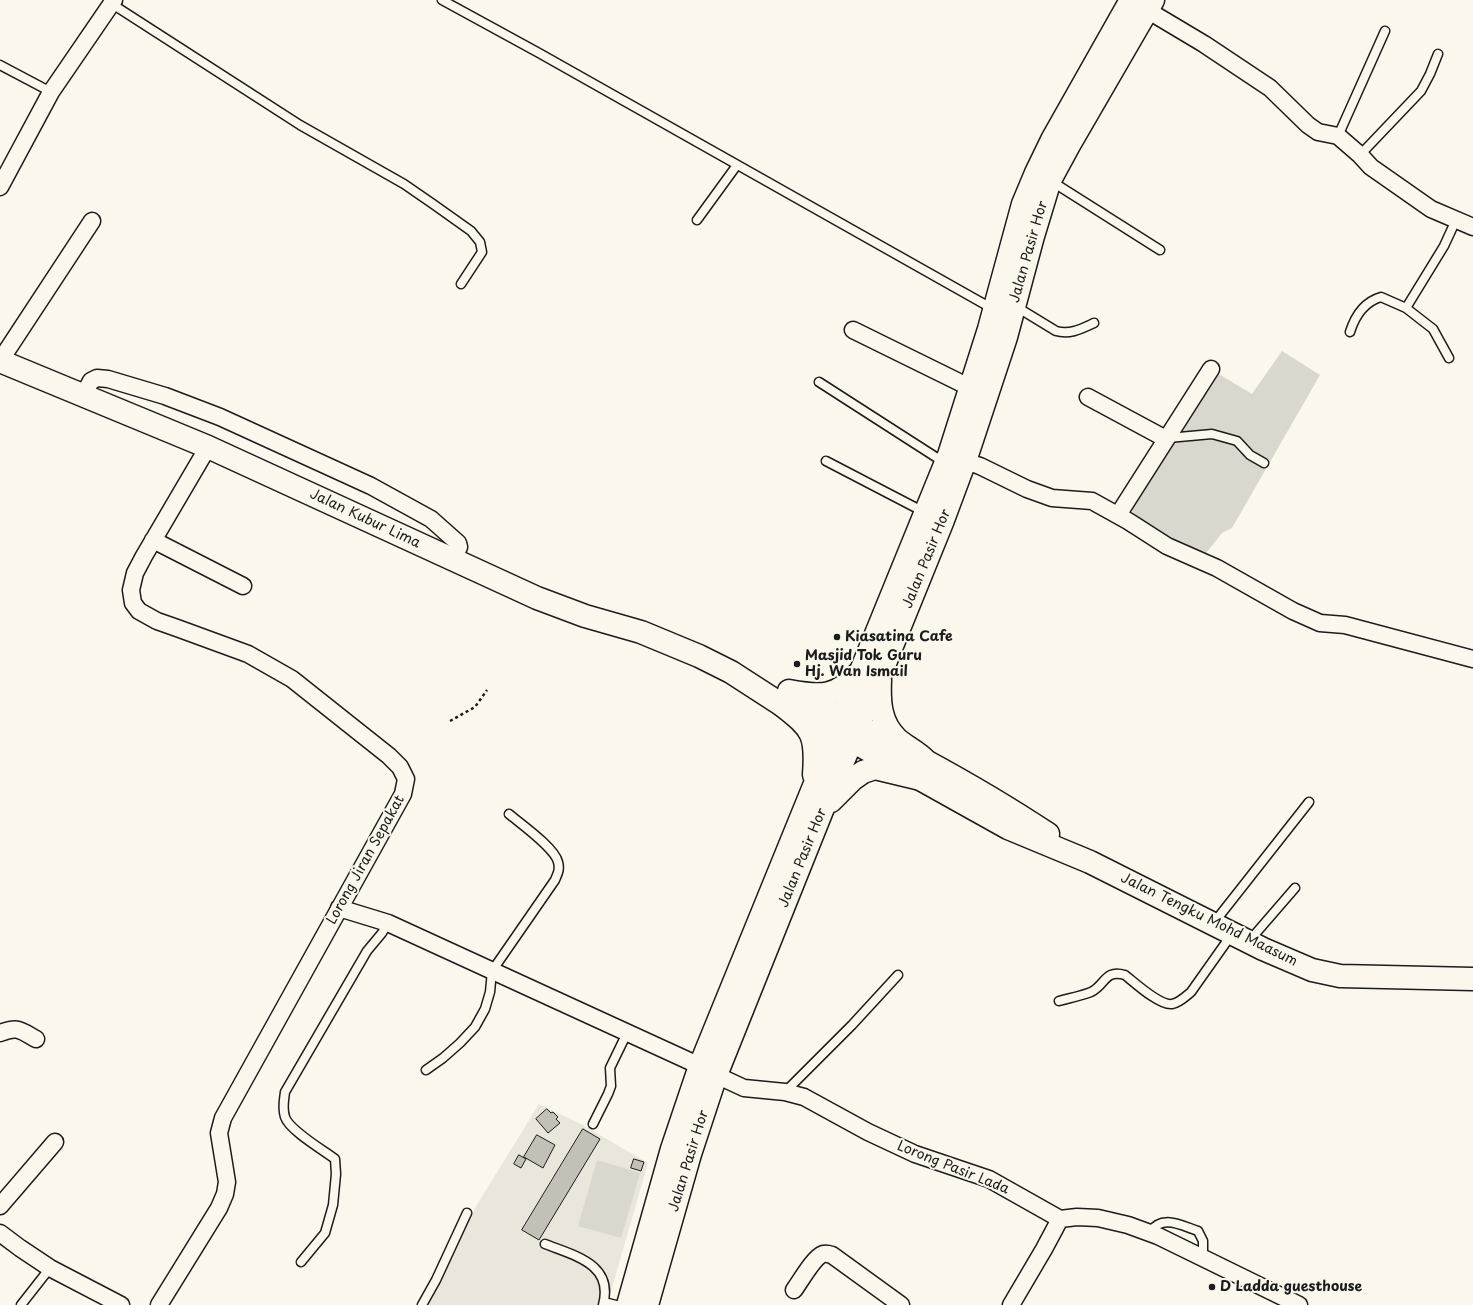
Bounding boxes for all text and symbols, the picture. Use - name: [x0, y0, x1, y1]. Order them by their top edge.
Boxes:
- street label: Jalan Pasir Hor: [1006, 199, 1052, 305]
- street label: Jalan Kubur Lima: [307, 486, 423, 552]
- street label: Jalan Pasir Hor: [900, 507, 954, 611]
- place label: Kiasatina Cafe: [845, 629, 953, 645]
- marker: Kiasatina Cafe: [832, 632, 842, 642]
- place label: Masjid Tok Guru Hj. Wan Ismail: [805, 648, 922, 680]
- marker: Masjid Tok Guru Hj. Wan Ismail: [792, 659, 802, 669]
- street label: Lorong Jiran Sepakat: [324, 793, 408, 927]
- street label: Jalan Pasir Hor: [776, 806, 830, 910]
- street label: Jalan Tengku Mohd Maasum: [1118, 870, 1300, 970]
- street label: Jalan Pasir Hor: [666, 1108, 712, 1214]
- street label: Lorong Pasir Lada: [895, 1138, 1011, 1198]
- place label: D Ladda guesthouse: [1220, 1279, 1362, 1295]
- marker: D Ladda guesthouse: [1207, 1282, 1217, 1292]

